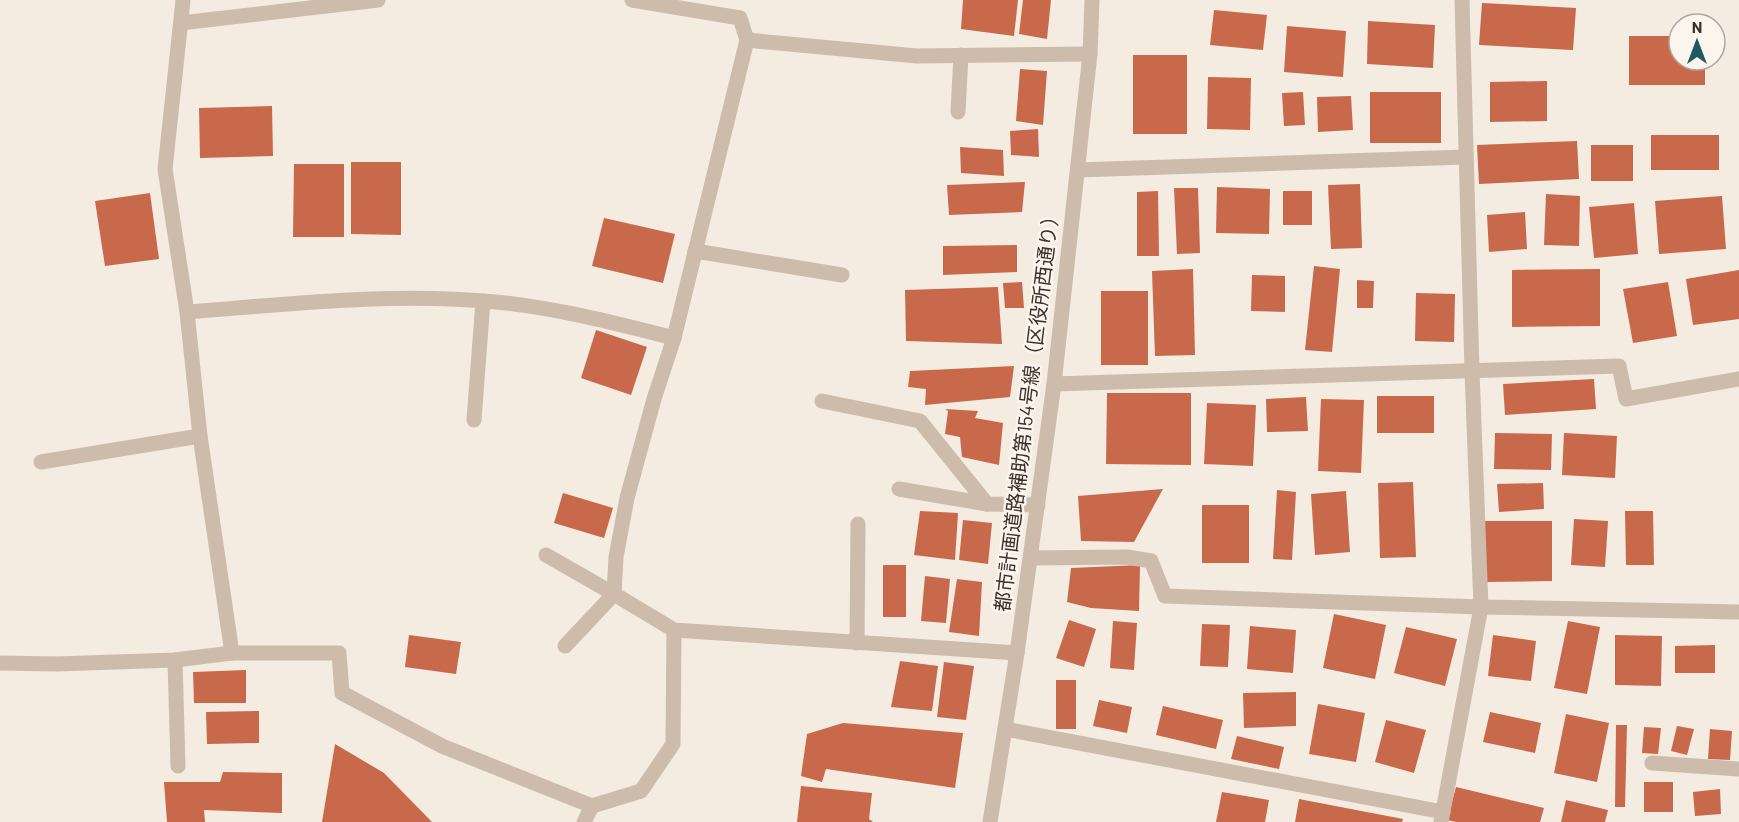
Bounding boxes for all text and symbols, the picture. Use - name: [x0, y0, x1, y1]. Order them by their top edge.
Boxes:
- north arrow: [1667, 12, 1727, 72]
- text: N: [1692, 17, 1702, 36]
- street label: 都市計画道路補助第154号線（区役所西通り）: [989, 205, 1063, 613]

